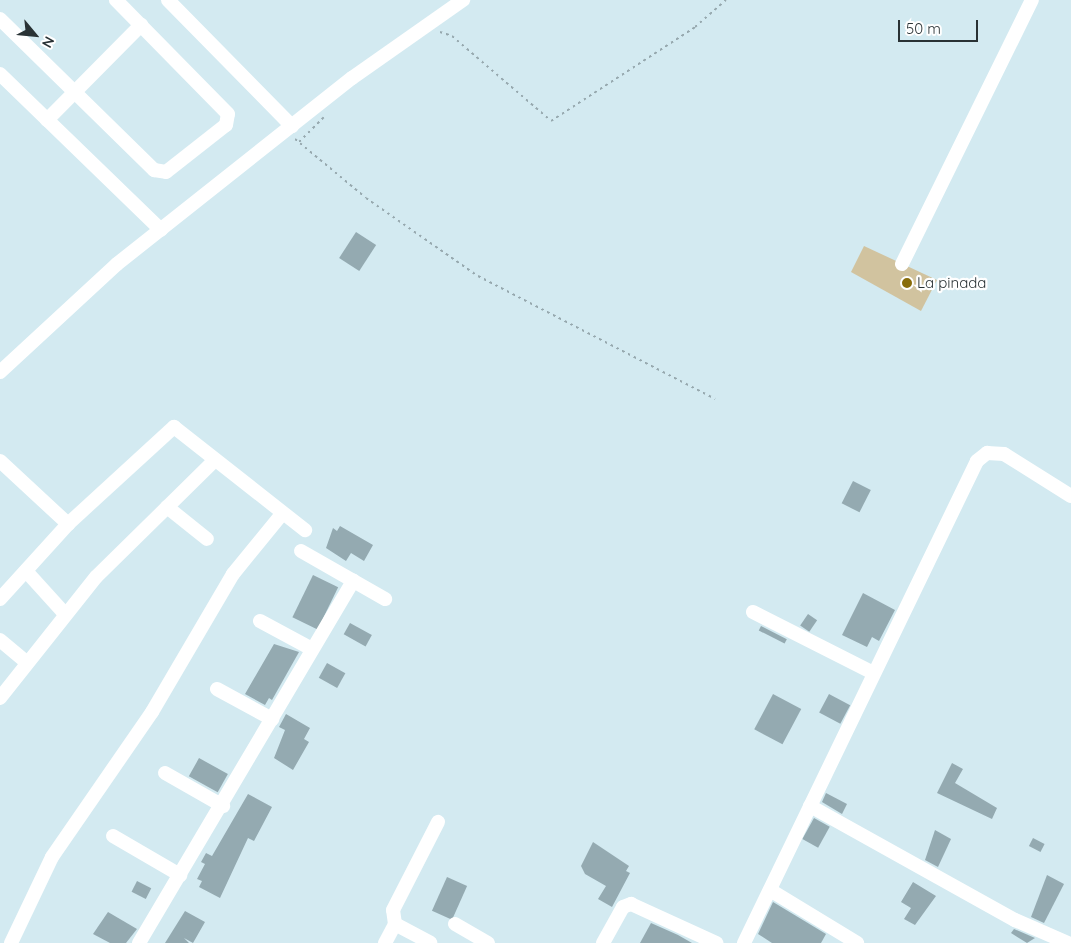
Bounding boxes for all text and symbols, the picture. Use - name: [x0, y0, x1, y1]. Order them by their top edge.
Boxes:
- north arrow: [10, 10, 60, 60]
- scale bar: [901, 10, 981, 42]
- text: 50 m: [906, 19, 941, 38]
- text: N: [38, 33, 59, 51]
- place label: La pinada: [917, 274, 986, 292]
- marker: La pinada: [901, 277, 913, 289]

